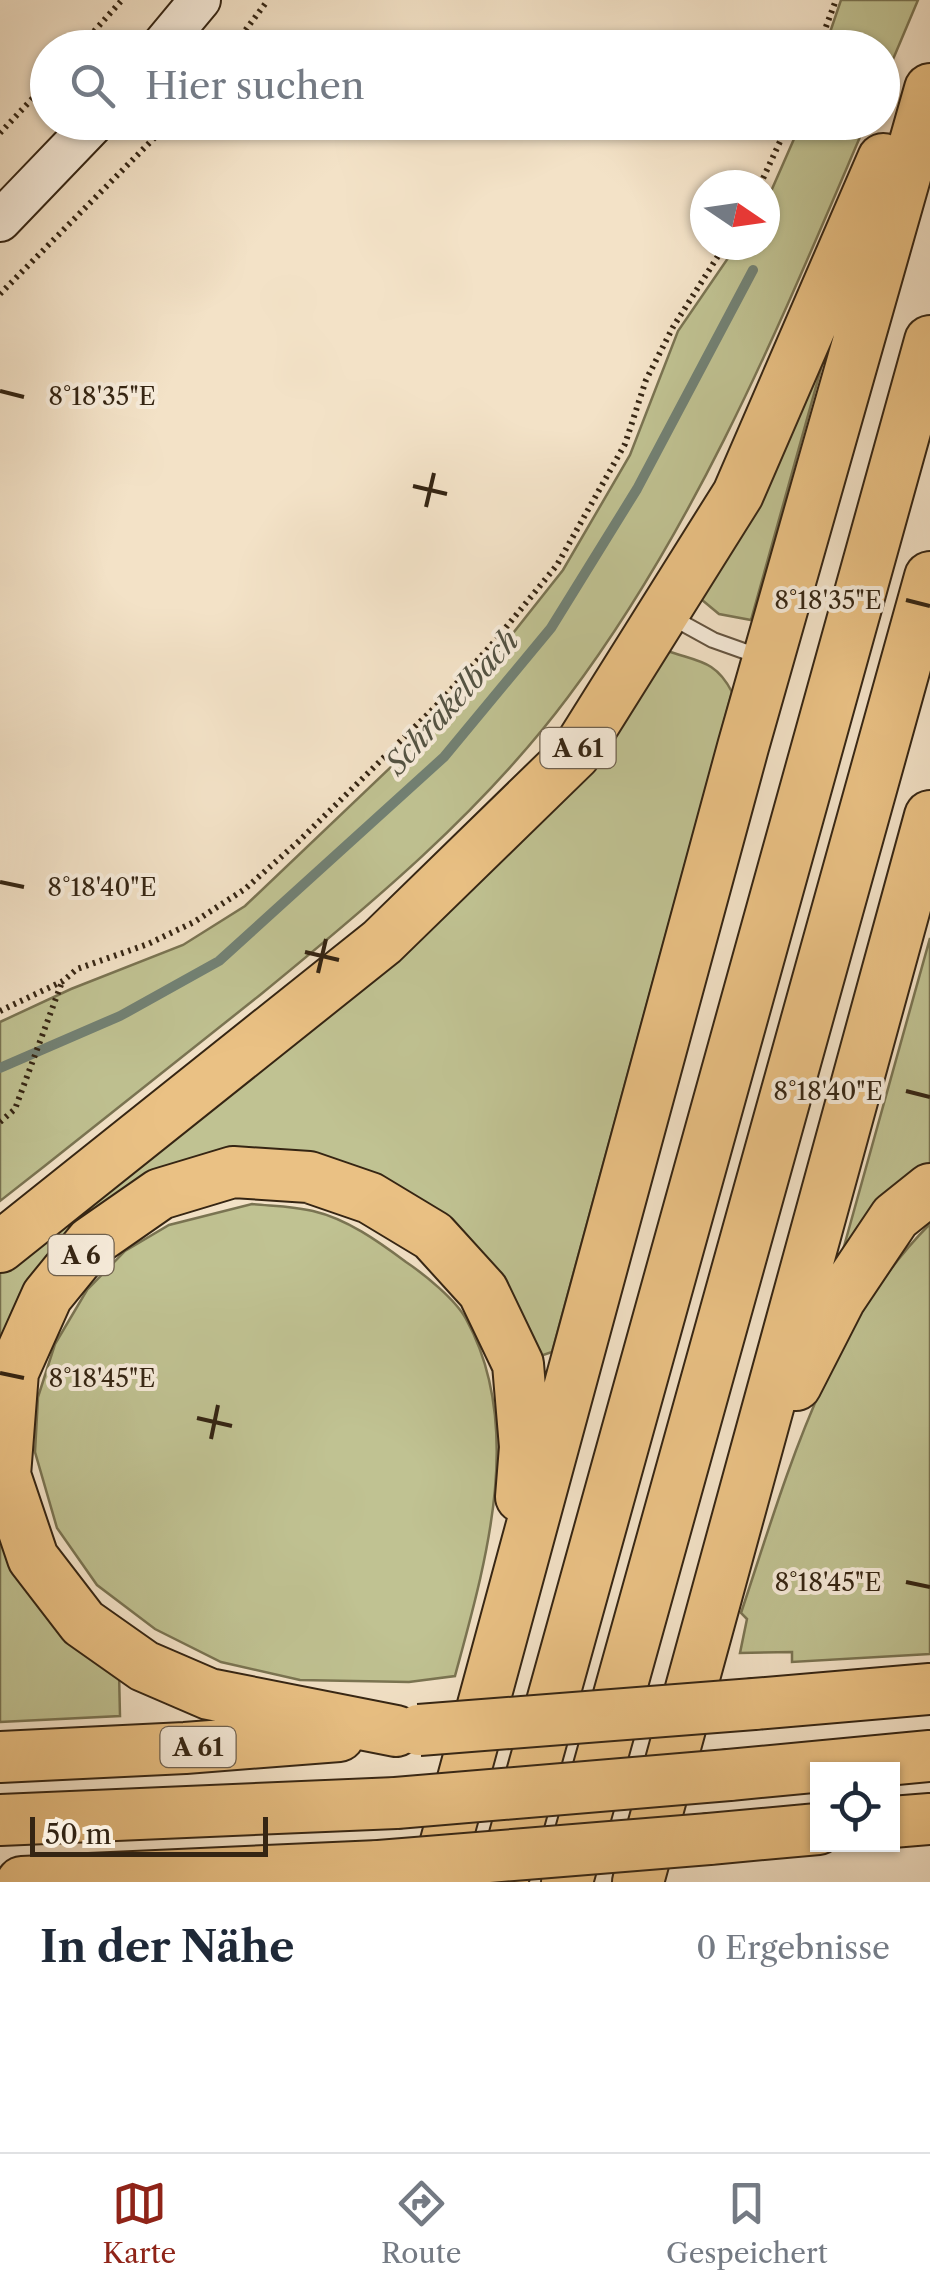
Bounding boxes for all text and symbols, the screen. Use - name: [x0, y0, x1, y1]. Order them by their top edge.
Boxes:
- search box: [30, 30, 900, 140]
- icon: search: [65, 58, 120, 113]
- text: Hier suchen: [145, 62, 365, 109]
- north arrow: [690, 170, 780, 260]
- text: 8°18'35"E: [48, 381, 156, 412]
- text: 8°18'35"E: [774, 585, 882, 616]
- water label: Schrakelbach: [376, 622, 526, 783]
- road number: A 61: [540, 728, 616, 768]
- text: 8°18'40"E: [47, 872, 157, 903]
- text: 8°18'40"E: [773, 1076, 883, 1107]
- road number: A 6: [48, 1235, 114, 1275]
- text: 8°18'45"E: [48, 1363, 156, 1394]
- text: 8°18'45"E: [774, 1567, 882, 1598]
- road number: A 61: [160, 1727, 236, 1767]
- map controls: [810, 1762, 900, 1852]
- button: locate: [810, 1762, 900, 1852]
- scale bar: [30, 1812, 268, 1856]
- text: 50 m: [45, 1817, 112, 1851]
- text: In der Nähe: [40, 1921, 294, 1973]
- text: 0 Ergebnisse: [696, 1928, 890, 1967]
- tab: Karte: [102, 2176, 176, 2270]
- tab: Route: [381, 2176, 461, 2270]
- tab: Gespeichert: [666, 2176, 828, 2270]

